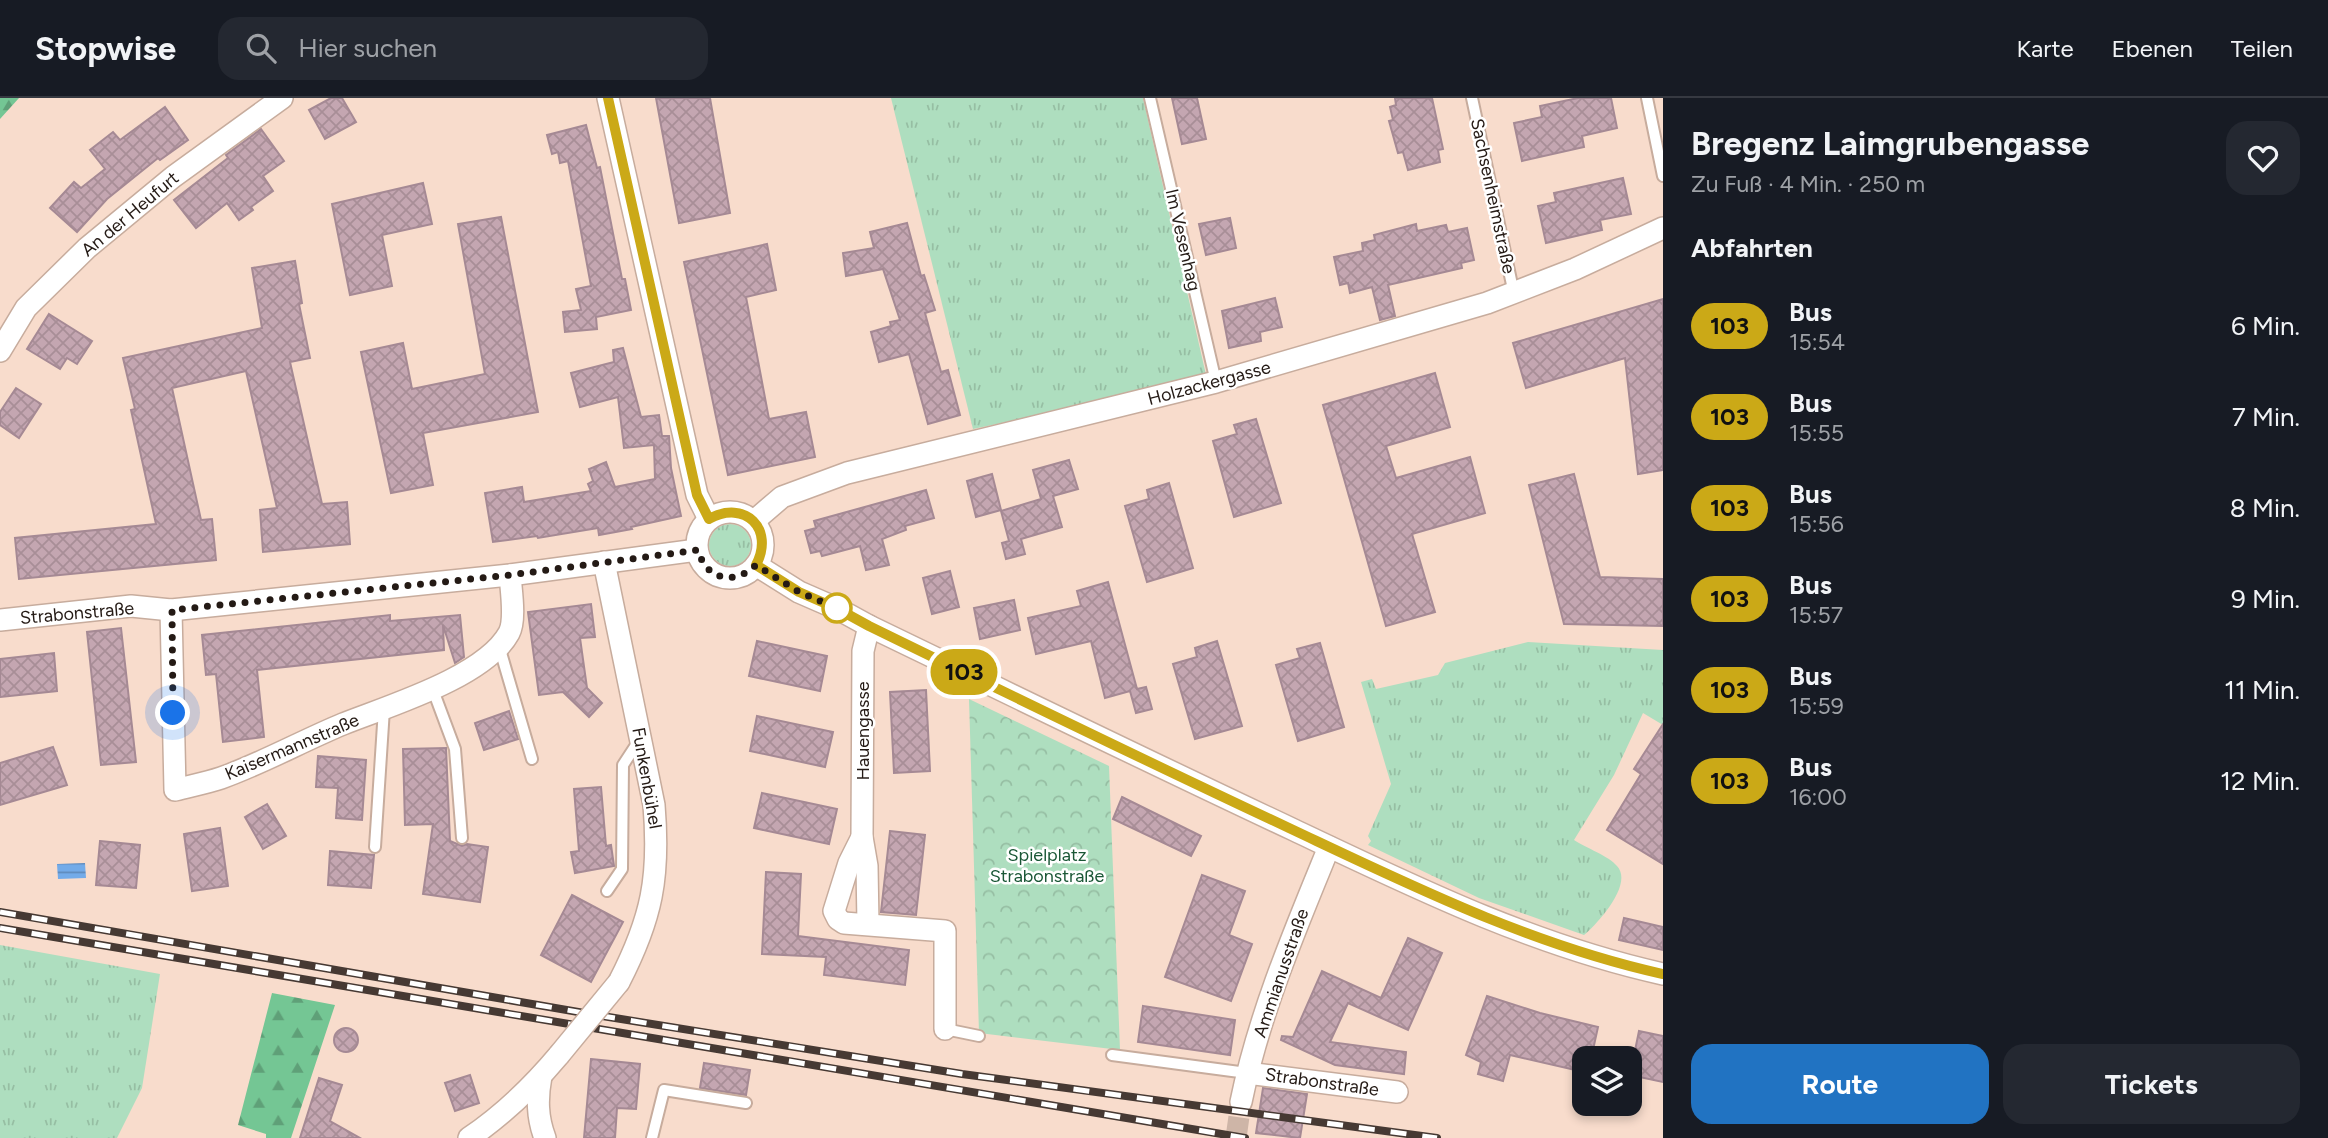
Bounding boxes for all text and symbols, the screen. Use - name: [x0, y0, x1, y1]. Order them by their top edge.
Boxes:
- search box: [218, 17, 708, 80]
- text: Stopwise: [35, 29, 176, 68]
- icon: search: [242, 29, 280, 67]
- text: Hier suchen: [298, 32, 437, 64]
- text: Karte: [2017, 34, 2074, 63]
- text: Ebenen: [2112, 34, 2193, 63]
- text: Teilen: [2231, 34, 2293, 63]
- street label: Sachsenheimstraße: [1466, 116, 1520, 276]
- button: heart: [2226, 121, 2300, 195]
- text: Bregenz Laimgrubengasse: [1691, 124, 2089, 163]
- street label: An der Heufurt: [77, 167, 183, 261]
- text: Zu Fuß · 4 Min. · 250 m: [1691, 170, 1925, 198]
- street label: Im Vesenhag: [1161, 187, 1205, 293]
- text: Abfahrten: [1691, 232, 1813, 264]
- text: Bus: [1789, 296, 1832, 328]
- text: 6 Min.: [2231, 310, 2300, 342]
- text: 103: [1710, 311, 1749, 340]
- text: 15:54: [1789, 328, 1845, 356]
- street label: Holzackergasse: [1145, 356, 1273, 410]
- text: Bus: [1789, 387, 1832, 419]
- text: 7 Min.: [2232, 401, 2300, 433]
- text: 103: [1710, 402, 1749, 431]
- text: 15:55: [1789, 419, 1844, 447]
- text: Bus: [1789, 478, 1832, 510]
- text: 8 Min.: [2230, 492, 2300, 524]
- text: 103: [1710, 493, 1749, 522]
- text: 15:56: [1789, 510, 1844, 538]
- text: Bus: [1789, 569, 1832, 601]
- text: 9 Min.: [2231, 583, 2300, 615]
- text: 103: [1710, 584, 1749, 613]
- unlabelled marker: [822, 593, 852, 623]
- street label: Strabonstraße: [19, 597, 135, 629]
- text: 15:57: [1789, 601, 1843, 629]
- line badge: 103: [924, 649, 1004, 695]
- text: 103: [944, 657, 984, 686]
- text: Bus: [1789, 660, 1832, 692]
- text: 11 Min.: [2224, 674, 2300, 706]
- text: 103: [1710, 675, 1749, 704]
- street label: Hauengasse: [852, 681, 874, 780]
- text: 15:59: [1789, 692, 1844, 720]
- your location: [155, 695, 190, 730]
- street label: Kaisermannstraße: [222, 709, 363, 785]
- street label: Funkenbühel: [627, 726, 667, 830]
- text: Bus: [1789, 751, 1832, 783]
- text: 12 Min.: [2220, 765, 2300, 797]
- text: 103: [1710, 766, 1749, 795]
- text: 16:00: [1789, 783, 1847, 811]
- park label: Spielplatz Strabonstraße: [990, 844, 1104, 887]
- street label: Ammianusstraße: [1249, 905, 1313, 1040]
- button: Route: [1691, 1044, 1989, 1124]
- button: Tickets: [2003, 1044, 2300, 1124]
- map controls: [1572, 1046, 1642, 1116]
- button: layers: [1572, 1046, 1642, 1116]
- street label: Strabonstraße: [1264, 1063, 1380, 1101]

